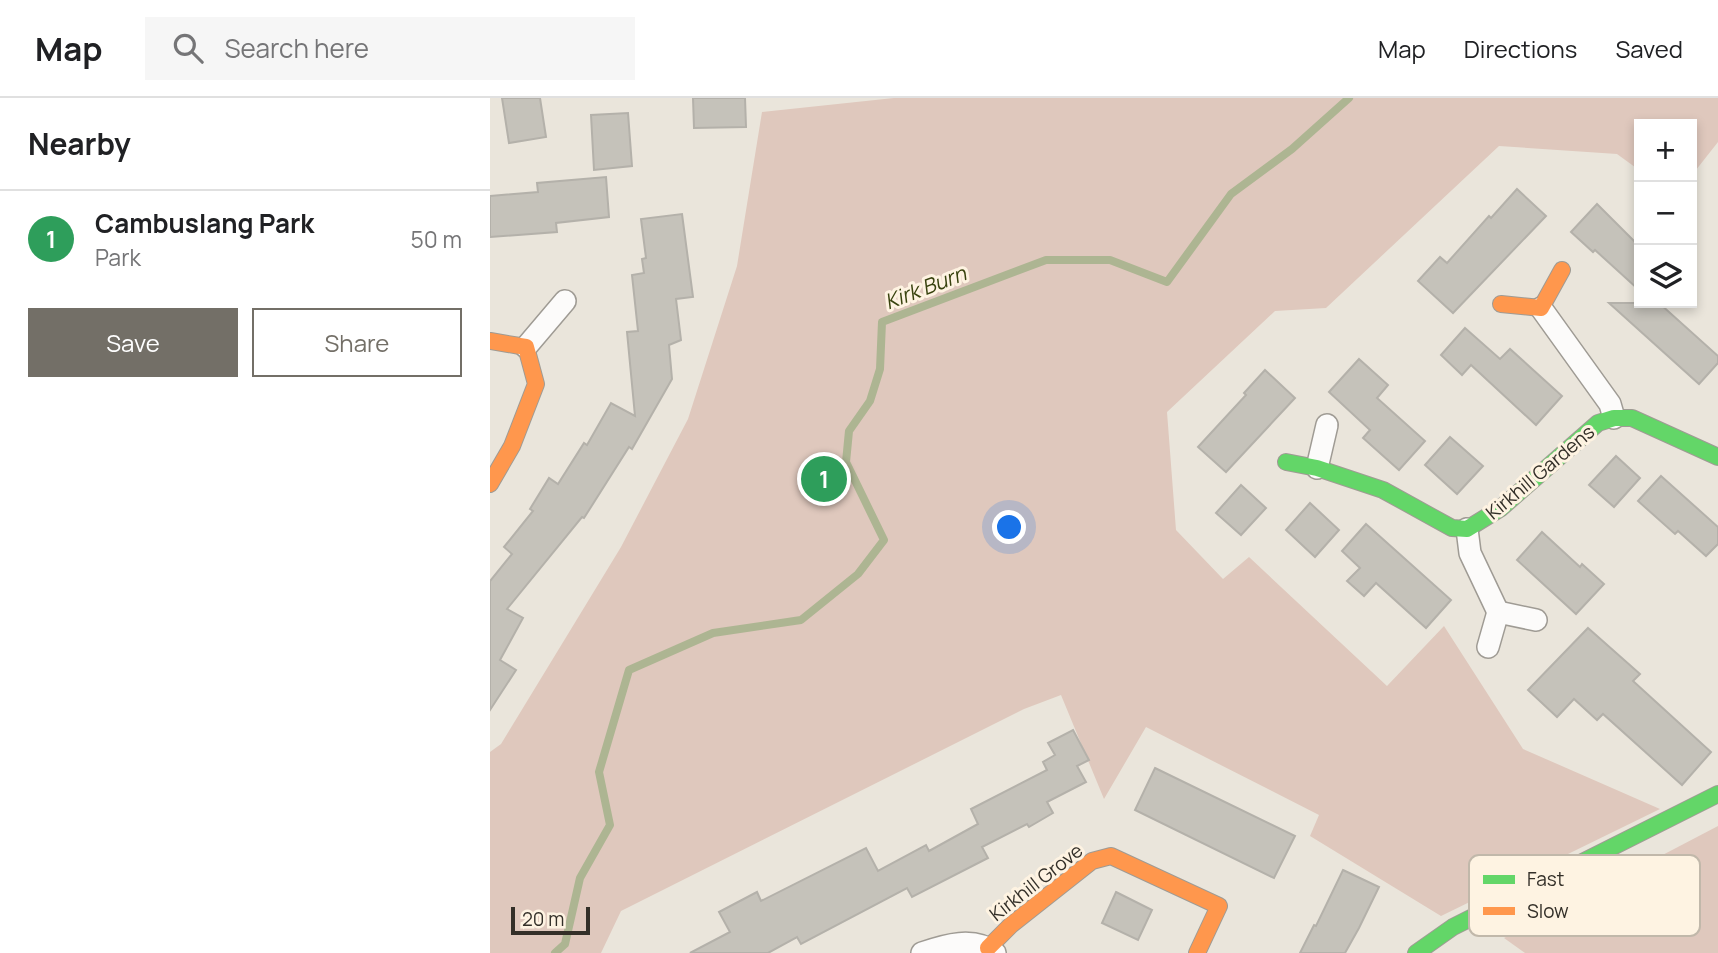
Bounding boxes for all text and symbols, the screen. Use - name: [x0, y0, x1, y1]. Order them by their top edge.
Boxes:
- search box: [145, 17, 635, 80]
- text: Map: [35, 26, 103, 71]
- icon: search: [169, 29, 207, 67]
- text: Search here: [225, 30, 369, 66]
- text: Map: [1378, 32, 1426, 65]
- text: Directions: [1464, 32, 1577, 65]
- text: Saved: [1615, 32, 1683, 65]
- map controls: [1634, 119, 1697, 308]
- button: +: [1634, 119, 1697, 182]
- text: Nearby: [28, 123, 131, 164]
- button: −: [1634, 182, 1697, 245]
- text: Cambuslang Park: [95, 205, 314, 241]
- text: 1: [46, 223, 56, 255]
- text: 50 m: [411, 223, 462, 255]
- text: Park: [95, 241, 141, 273]
- button: layers: [1634, 245, 1697, 308]
- water label: Kirk Burn: [880, 258, 971, 315]
- button: Save: [28, 308, 238, 377]
- button: Share: [252, 308, 462, 377]
- street label: Kirkhill Gardens: [1480, 419, 1600, 525]
- pin: 1: [801, 453, 847, 505]
- your location: [992, 510, 1026, 544]
- street label: Kirkhill Grove: [984, 837, 1088, 927]
- legend: [1469, 855, 1700, 936]
- text: Fast: [1527, 866, 1564, 892]
- text: Slow: [1527, 898, 1569, 924]
- scale bar: [511, 904, 590, 936]
- text: 20 m: [522, 906, 564, 932]

